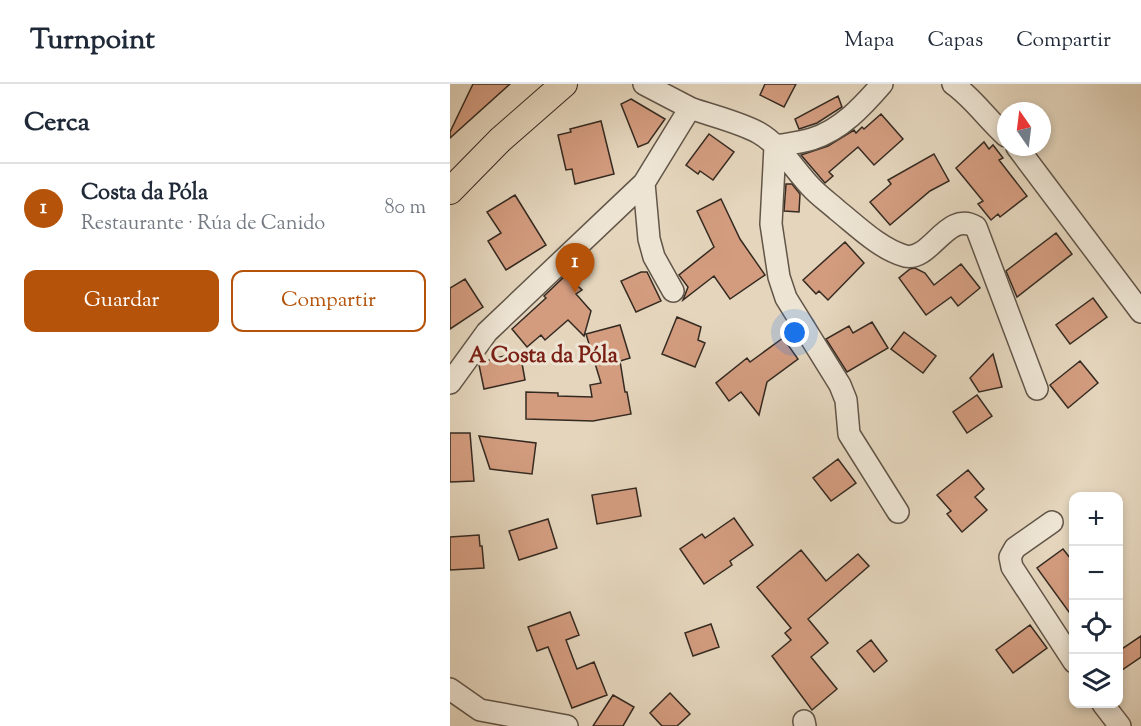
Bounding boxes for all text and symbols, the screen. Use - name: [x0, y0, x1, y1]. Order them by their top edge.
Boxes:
- text: Turnpoint: [30, 21, 155, 61]
- text: Mapa: [844, 26, 894, 56]
- text: Capas: [927, 26, 983, 56]
- text: Compartir: [1016, 26, 1111, 56]
- north arrow: [997, 102, 1051, 156]
- text: Cerca: [24, 105, 90, 142]
- text: Costa da Póla: [81, 178, 208, 210]
- text: 1: [40, 194, 47, 223]
- text: 80 m: [385, 194, 426, 223]
- text: Restaurante · Rúa de Canido: [81, 210, 325, 239]
- pin: 1: [556, 244, 594, 293]
- button: Guardar: [24, 270, 219, 332]
- button: Compartir: [231, 270, 426, 332]
- your location: [780, 318, 809, 347]
- district label: A Costa da Póla: [468, 341, 619, 373]
- map controls: [1069, 492, 1123, 708]
- button: +: [1069, 492, 1123, 546]
- button: −: [1069, 546, 1123, 600]
- button: locate: [1069, 600, 1123, 654]
- button: layers: [1069, 654, 1123, 708]

